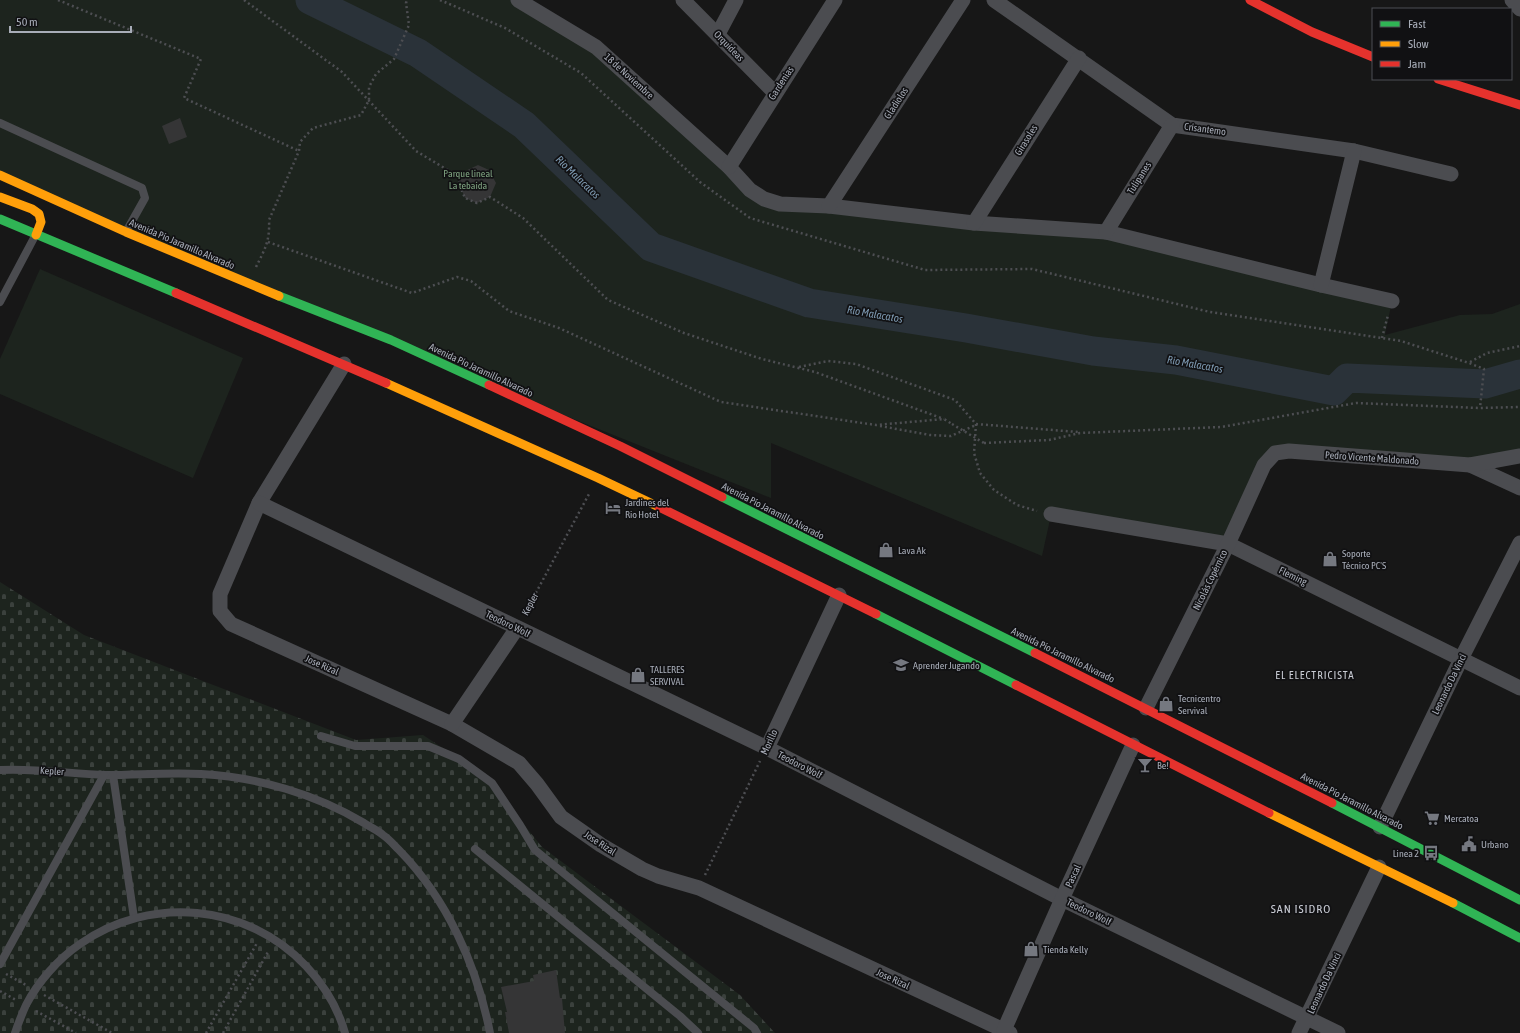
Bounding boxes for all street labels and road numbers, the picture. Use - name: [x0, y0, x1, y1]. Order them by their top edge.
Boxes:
- street label: Orquideas: [712, 28, 747, 64]
- street label: 18 de Noviembre: [602, 51, 656, 101]
- street label: Gardenias: [766, 64, 796, 102]
- street label: Gladiolos: [882, 85, 910, 121]
- street label: Crisantemo: [1183, 121, 1227, 137]
- street label: Girasoles: [1012, 122, 1040, 157]
- street label: Tulipanes: [1125, 159, 1153, 196]
- street label: Avenida Pío Jaramillo Alvarado: [128, 217, 237, 271]
- street label: Avenida Pío Jaramillo Alvarado: [427, 341, 535, 399]
- street label: Pedro Vicente Maldonado: [1325, 449, 1420, 467]
- street label: Avenida Pío Jaramillo Alvarado: [720, 480, 826, 542]
- street label: Nicolás Copérnico: [1191, 548, 1229, 612]
- street label: Fleming: [1277, 565, 1309, 588]
- street label: Kepler: [520, 590, 541, 617]
- street label: Teodoro Wolf: [484, 608, 532, 640]
- street label: Avenida Pío Jaramillo Alvarado: [1010, 625, 1117, 685]
- street label: Leonardo Da Vinci: [1430, 652, 1468, 716]
- street label: Jose Rizal: [304, 653, 341, 677]
- street label: Morillo: [758, 727, 780, 756]
- street label: Teodoro Wolf: [776, 749, 824, 781]
- street label: Kepler: [40, 765, 65, 777]
- street label: Avenida Pío Jaramillo Alvarado: [1299, 770, 1405, 832]
- street label: Jose Rizal: [582, 829, 618, 857]
- street label: Pascal: [1063, 863, 1083, 889]
- street label: Teodoro Wolf: [1065, 896, 1113, 928]
- street label: Leonardo Da Vinci: [1305, 951, 1343, 1015]
- street label: Jose Rizal: [875, 967, 912, 992]

